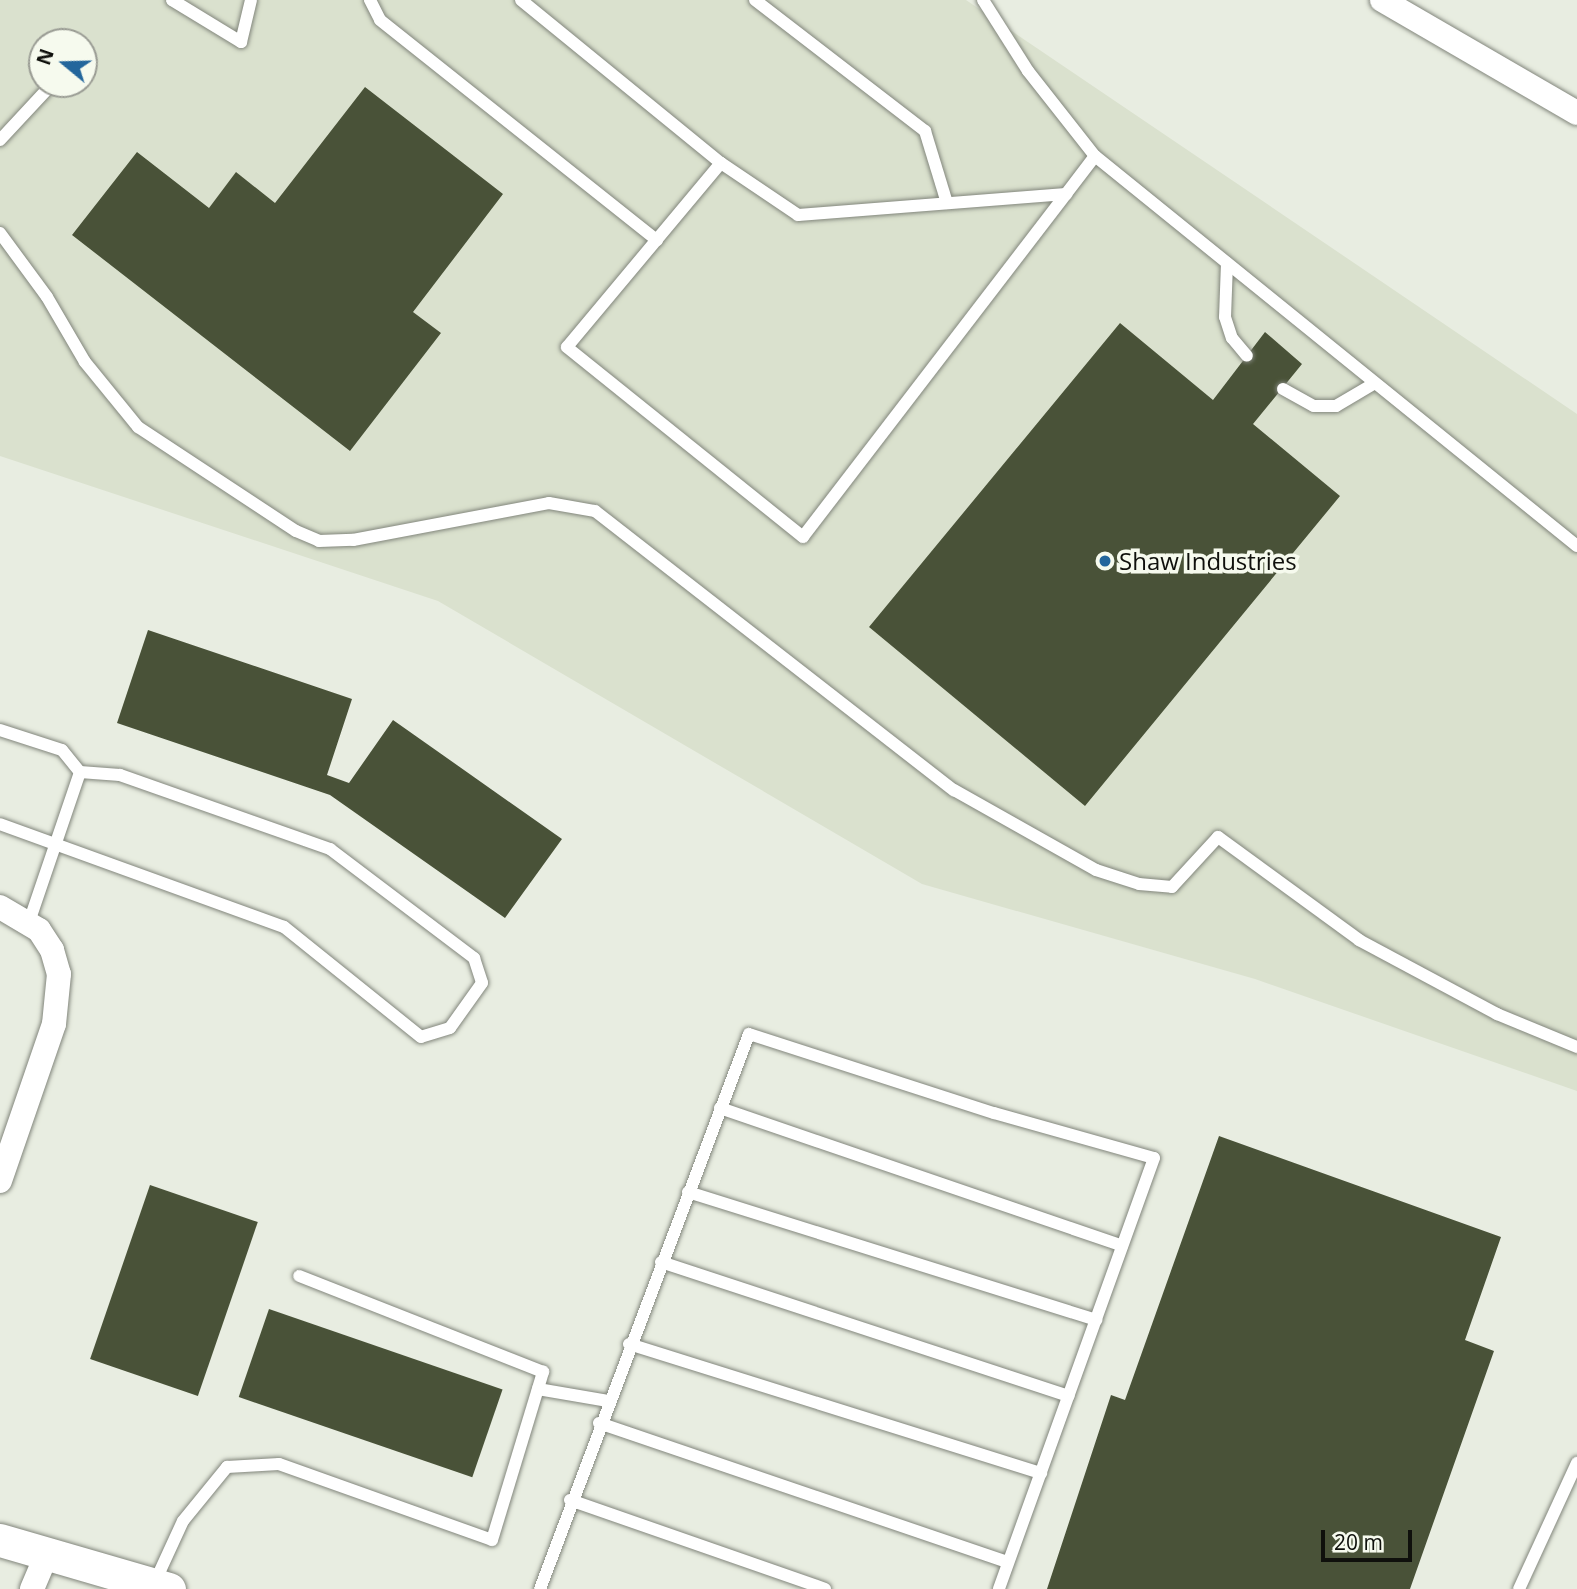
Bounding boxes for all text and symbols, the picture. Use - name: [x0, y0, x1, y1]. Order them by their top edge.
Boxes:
- north arrow: [28, 28, 98, 98]
- text: N: [30, 45, 60, 68]
- place label: Shaw Industries: [1119, 547, 1297, 575]
- marker: Shaw Industries: [1097, 553, 1113, 569]
- scale bar: [1325, 1516, 1416, 1560]
- text: 20 m: [1334, 1528, 1383, 1556]

